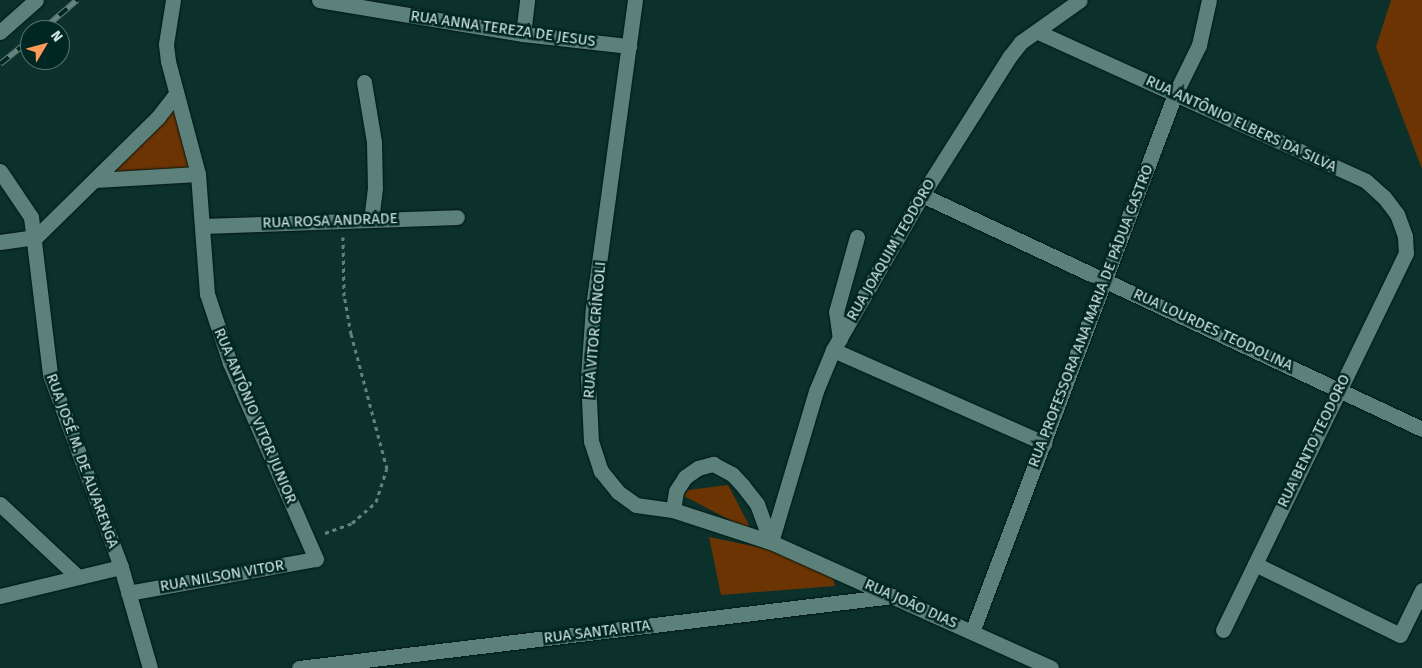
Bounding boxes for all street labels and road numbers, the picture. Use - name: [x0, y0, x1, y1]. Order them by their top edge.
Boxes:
- street label: RUA ANNA TEREZA DE JESUS: [409, 7, 597, 51]
- street label: RUA ANTÔNIO ELBERS DA SILVA: [1143, 72, 1339, 176]
- street label: RUA PROFESSORA ANA MARIA DE PÁDUA CASTRO: [1025, 162, 1157, 470]
- street label: RUA JOAQUIM TEODORO: [843, 176, 939, 324]
- street label: RUA ROSA ANDRADE: [262, 210, 398, 232]
- street label: RUA VITOR CRÍNCOLI: [580, 261, 610, 399]
- street label: RUA LOURDES TEODOLINA: [1130, 285, 1296, 375]
- street label: RUA ANTÔNIO VITOR JUNIOR: [210, 326, 300, 506]
- street label: RUA JOSÉ M. DE ALVARENGA: [42, 371, 122, 551]
- street label: RUA BENTO TEODORO: [1274, 372, 1354, 510]
- street label: RUA NILSON VITOR: [159, 556, 285, 596]
- street label: RUA JOÃO DIAS: [862, 575, 960, 633]
- street label: RUA SANTA RITA: [543, 617, 651, 647]

